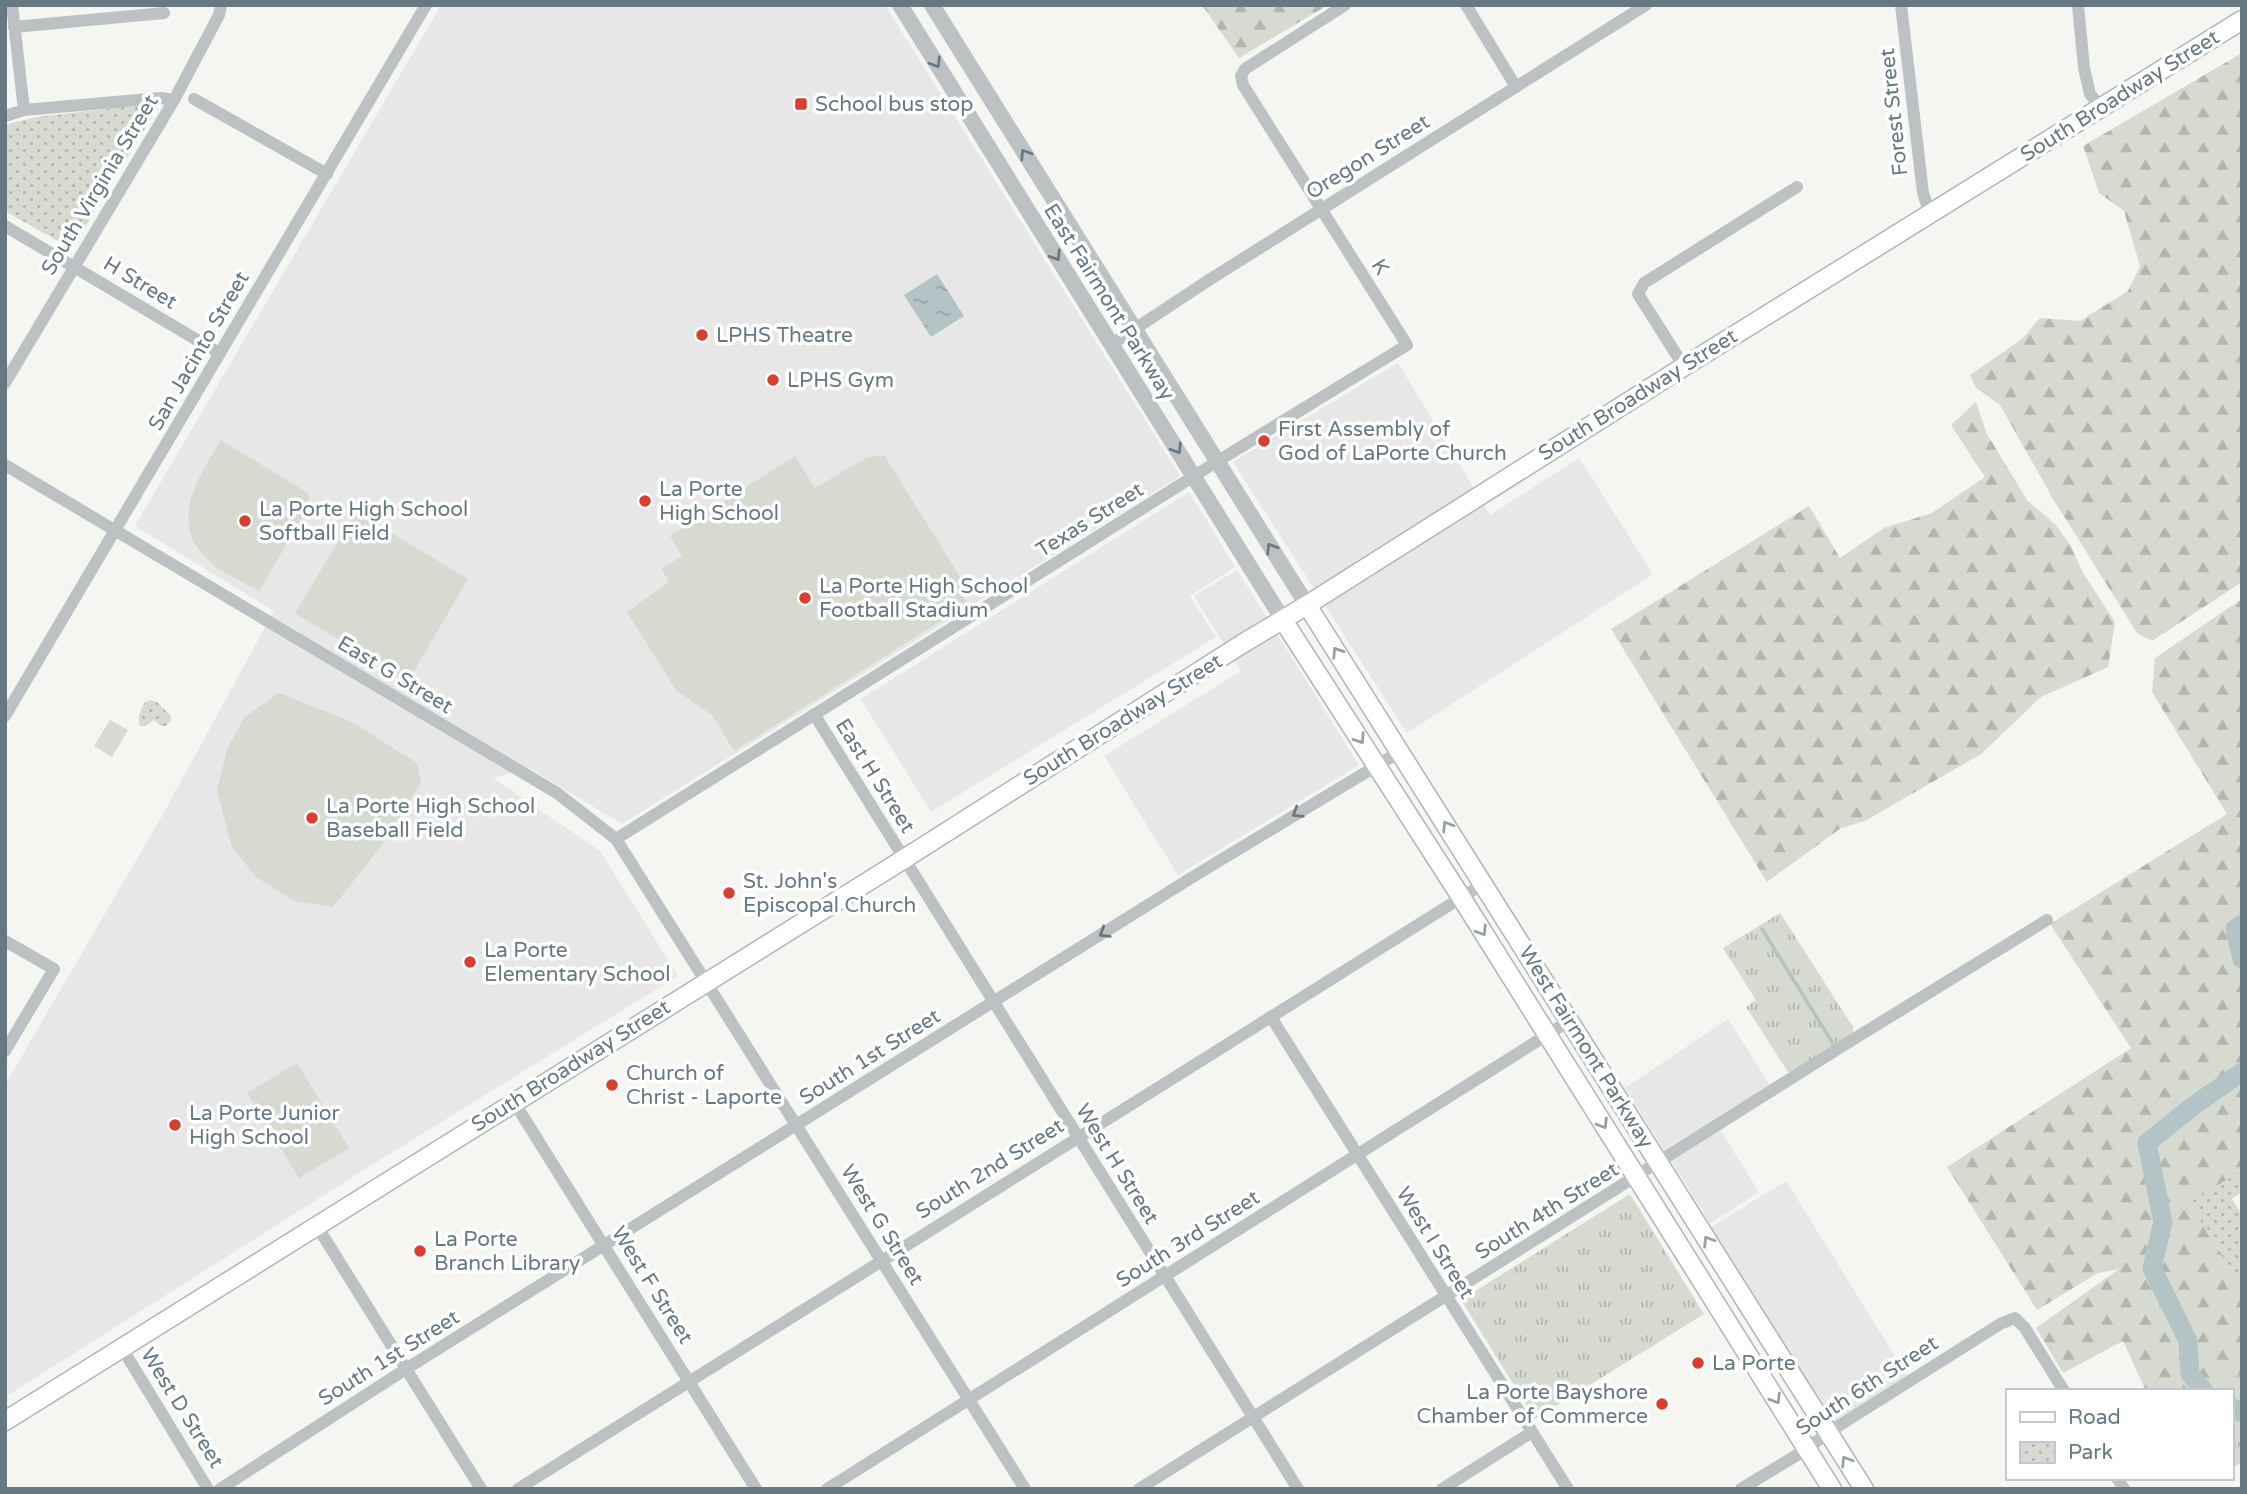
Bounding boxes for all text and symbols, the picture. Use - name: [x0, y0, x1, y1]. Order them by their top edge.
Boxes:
- street label: South Broadway Street: [2016, 25, 2224, 167]
- street label: Forest Street: [1875, 47, 1913, 177]
- one-way arrow: [928, 56, 941, 69]
- street label: South Virginia Street: [36, 90, 164, 280]
- place label: School bus stop: [815, 92, 974, 117]
- marker: School bus stop: [793, 96, 809, 112]
- street label: Oregon Street: [1302, 109, 1434, 205]
- one-way arrow: [1020, 149, 1033, 162]
- street label: East Fairmont Parkway: [1038, 199, 1180, 405]
- one-way arrow: [1048, 249, 1061, 262]
- street label: H Street: [99, 251, 181, 315]
- street label: K: [1366, 254, 1394, 280]
- street label: San Jacinto Street: [143, 267, 255, 435]
- place label: LPHS Theatre: [716, 323, 853, 348]
- street label: South Broadway Street: [1534, 324, 1742, 466]
- marker: LPHS Theatre: [694, 327, 710, 343]
- place label: LPHS Gym: [787, 368, 894, 393]
- marker: LPHS Gym: [765, 372, 781, 388]
- place label: First Assembly of God of LaPorte Church: [1278, 417, 1507, 466]
- marker: First Assembly of God of LaPorte Church: [1256, 433, 1272, 449]
- one-way arrow: [1169, 442, 1182, 455]
- place label: La Porte High School: [659, 477, 779, 526]
- street label: Texas Street: [1032, 477, 1148, 563]
- marker: La Porte High School: [637, 493, 653, 509]
- place label: La Porte High School Softball Field: [259, 497, 468, 546]
- marker: La Porte High School Softball Field: [237, 513, 253, 529]
- one-way arrow: [1266, 543, 1279, 556]
- place label: La Porte High School Football Stadium: [819, 574, 1028, 623]
- marker: La Porte High School Football Stadium: [797, 590, 813, 606]
- street label: East G Street: [333, 631, 457, 719]
- one-way arrow: [1333, 647, 1346, 660]
- street label: South Broadway Street: [1019, 649, 1227, 791]
- street label: East H Street: [830, 714, 920, 838]
- one-way arrow: [1351, 731, 1364, 744]
- place label: La Porte High School Baseball Field: [326, 794, 535, 843]
- one-way arrow: [1292, 805, 1305, 818]
- marker: La Porte High School Baseball Field: [304, 810, 320, 826]
- one-way arrow: [1442, 820, 1455, 833]
- place label: St. John's Episcopal Church: [743, 869, 916, 918]
- marker: St. John's Episcopal Church: [721, 885, 737, 901]
- one-way arrow: [1474, 923, 1487, 936]
- one-way arrow: [1098, 925, 1111, 938]
- place label: La Porte Elementary School: [484, 938, 671, 987]
- street label: West Fairmont Parkway: [1513, 941, 1659, 1153]
- marker: La Porte Elementary School: [462, 954, 478, 970]
- street label: South Broadway Street: [467, 995, 675, 1137]
- street label: South 1st Street: [795, 1004, 945, 1110]
- place label: Church of Christ - Laporte: [626, 1061, 782, 1110]
- marker: Church of Christ - Laporte: [604, 1077, 620, 1093]
- street label: West H Street: [1070, 1099, 1164, 1229]
- place label: La Porte Junior High School: [189, 1101, 340, 1150]
- street label: South 2nd Street: [912, 1113, 1068, 1225]
- one-way arrow: [1594, 1116, 1607, 1129]
- marker: La Porte Junior High School: [167, 1117, 183, 1133]
- street label: South 4th Street: [1471, 1157, 1623, 1265]
- street label: West G Street: [835, 1160, 929, 1290]
- street label: West I Street: [1391, 1182, 1479, 1304]
- street label: South 3rd Street: [1112, 1185, 1264, 1293]
- street label: West F Street: [606, 1222, 698, 1348]
- place label: La Porte Branch Library: [434, 1227, 580, 1276]
- one-way arrow: [1703, 1235, 1716, 1248]
- marker: La Porte Branch Library: [412, 1243, 428, 1259]
- street label: South 1st Street: [314, 1305, 464, 1411]
- street label: South 6th Street: [1791, 1331, 1943, 1441]
- street label: West D Street: [135, 1343, 229, 1473]
- place label: La Porte: [1712, 1351, 1796, 1376]
- marker: La Porte: [1690, 1355, 1706, 1371]
- place label: La Porte Bayshore Chamber of Commerce: [1417, 1380, 1648, 1429]
- legend: [2006, 1389, 2233, 1480]
- one-way arrow: [1768, 1392, 1781, 1405]
- marker: La Porte Bayshore Chamber of Commerce: [1654, 1396, 1670, 1412]
- text: Road: [2068, 1405, 2121, 1430]
- text: Park: [2068, 1440, 2113, 1465]
- one-way arrow: [1842, 1455, 1855, 1468]

